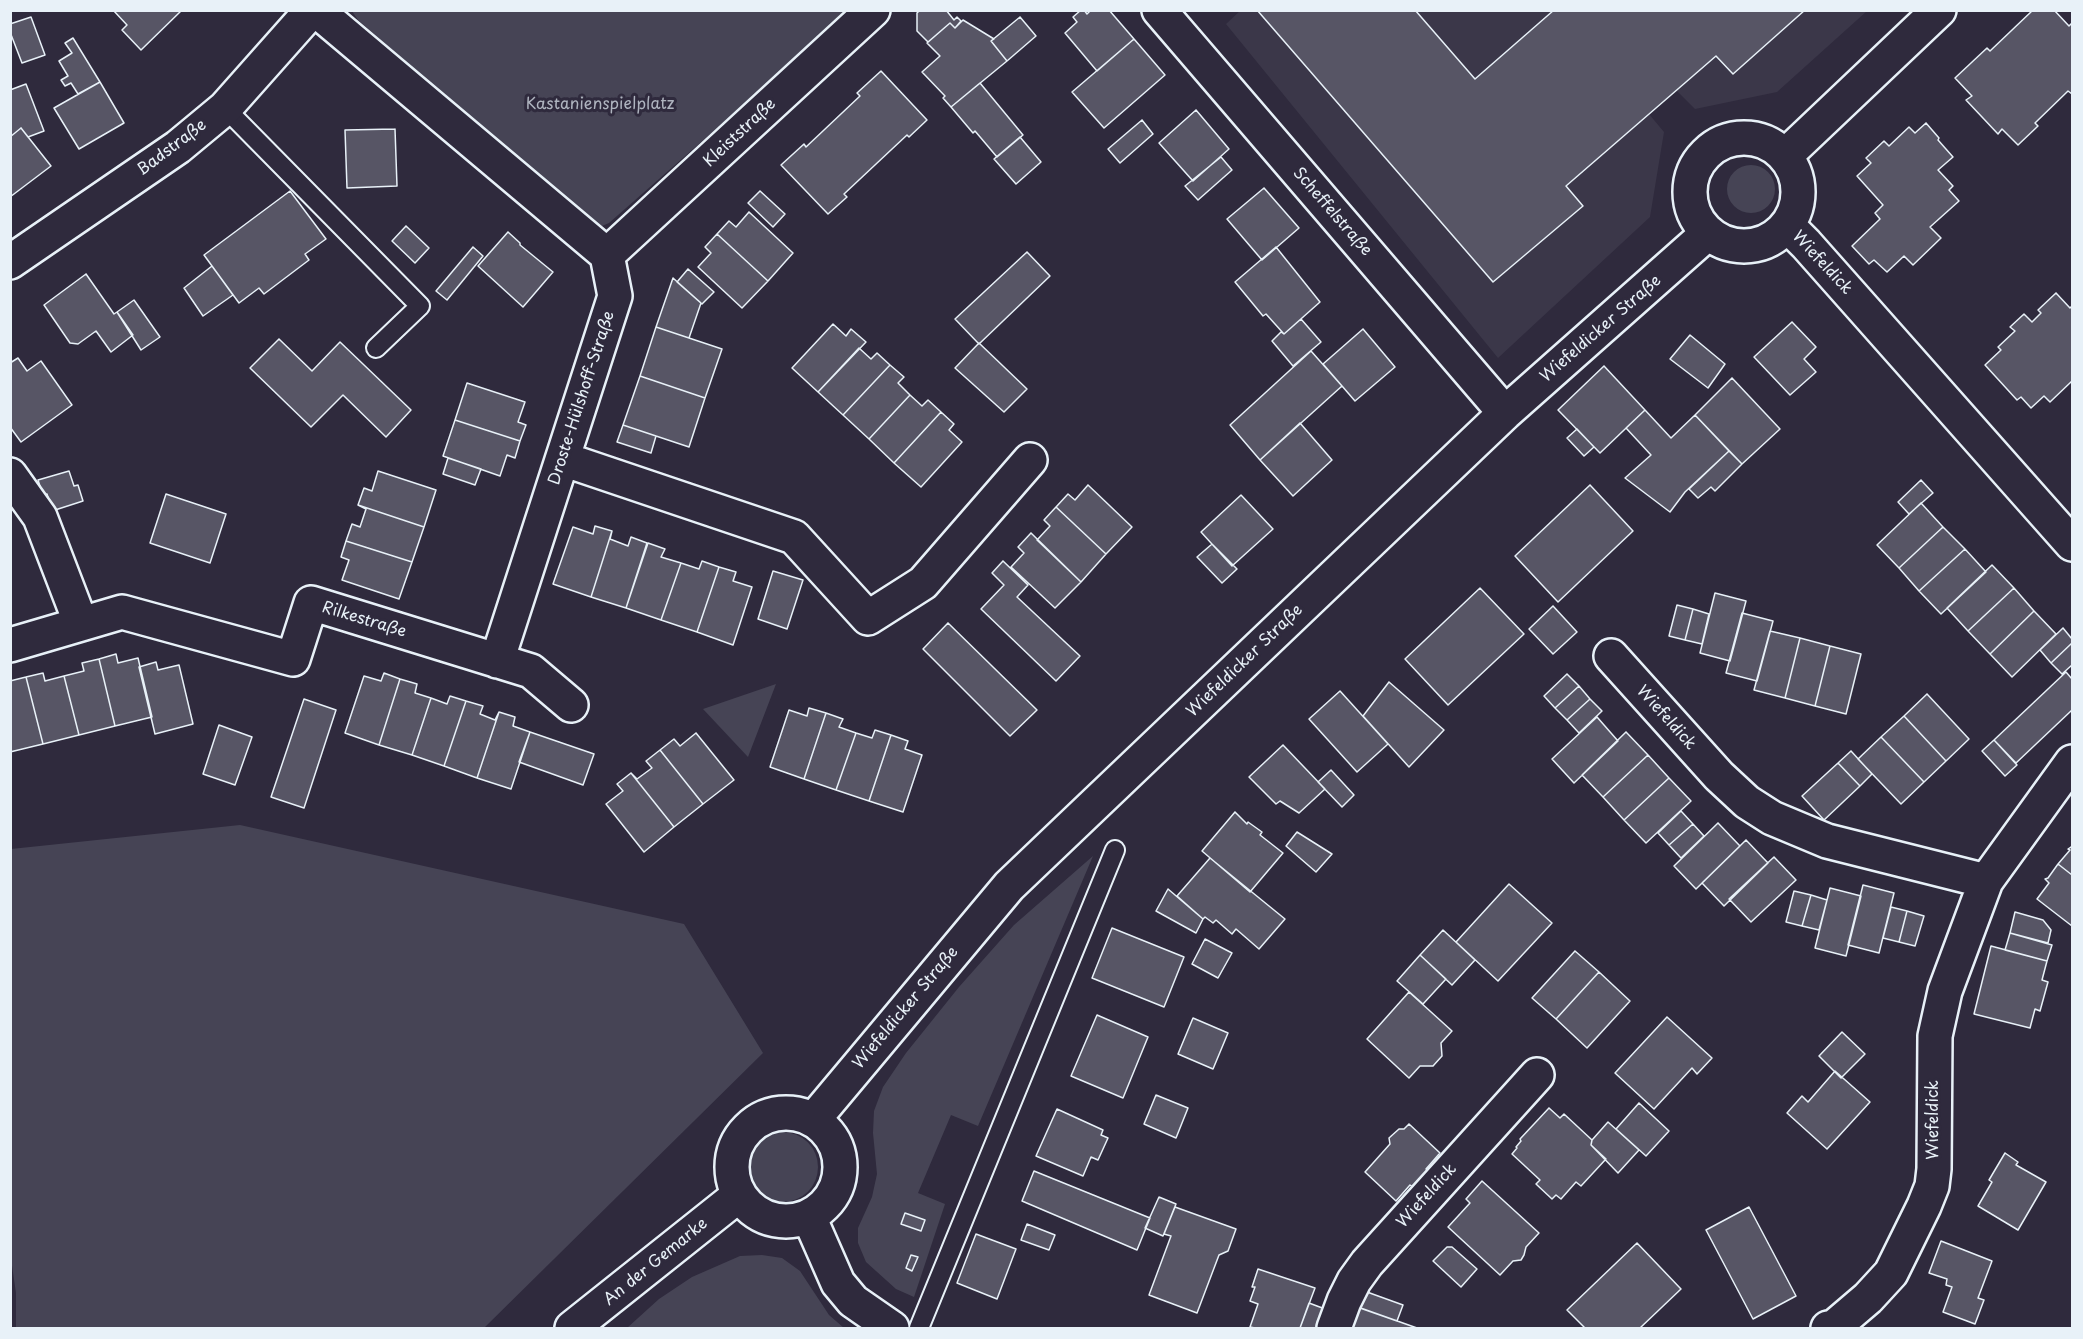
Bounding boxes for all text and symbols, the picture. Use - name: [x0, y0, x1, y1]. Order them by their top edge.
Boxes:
- park label: Kastanienspielplatz: [526, 95, 674, 115]
- street label: Kleiststraße: [700, 95, 780, 171]
- street label: Badstraße: [134, 116, 210, 180]
- street label: Scheffelstraße: [1288, 164, 1376, 260]
- street label: Wiefeldick: [1788, 227, 1856, 299]
- street label: Wiefeldicker Straße: [1537, 271, 1665, 387]
- street label: Droste-Hülshoff-Straße: [545, 309, 619, 487]
- street label: Rilkestraße: [319, 598, 409, 642]
- street label: Wiefeldicker Straße: [1183, 601, 1307, 721]
- street label: Wiefeldick: [1632, 682, 1700, 754]
- street label: Wiefeldicker Straße: [849, 943, 963, 1073]
- street label: Wiefeldick: [1924, 1080, 1944, 1160]
- street label: Wiefeldick: [1393, 1160, 1461, 1232]
- street label: An der Gemarke: [600, 1214, 712, 1310]

